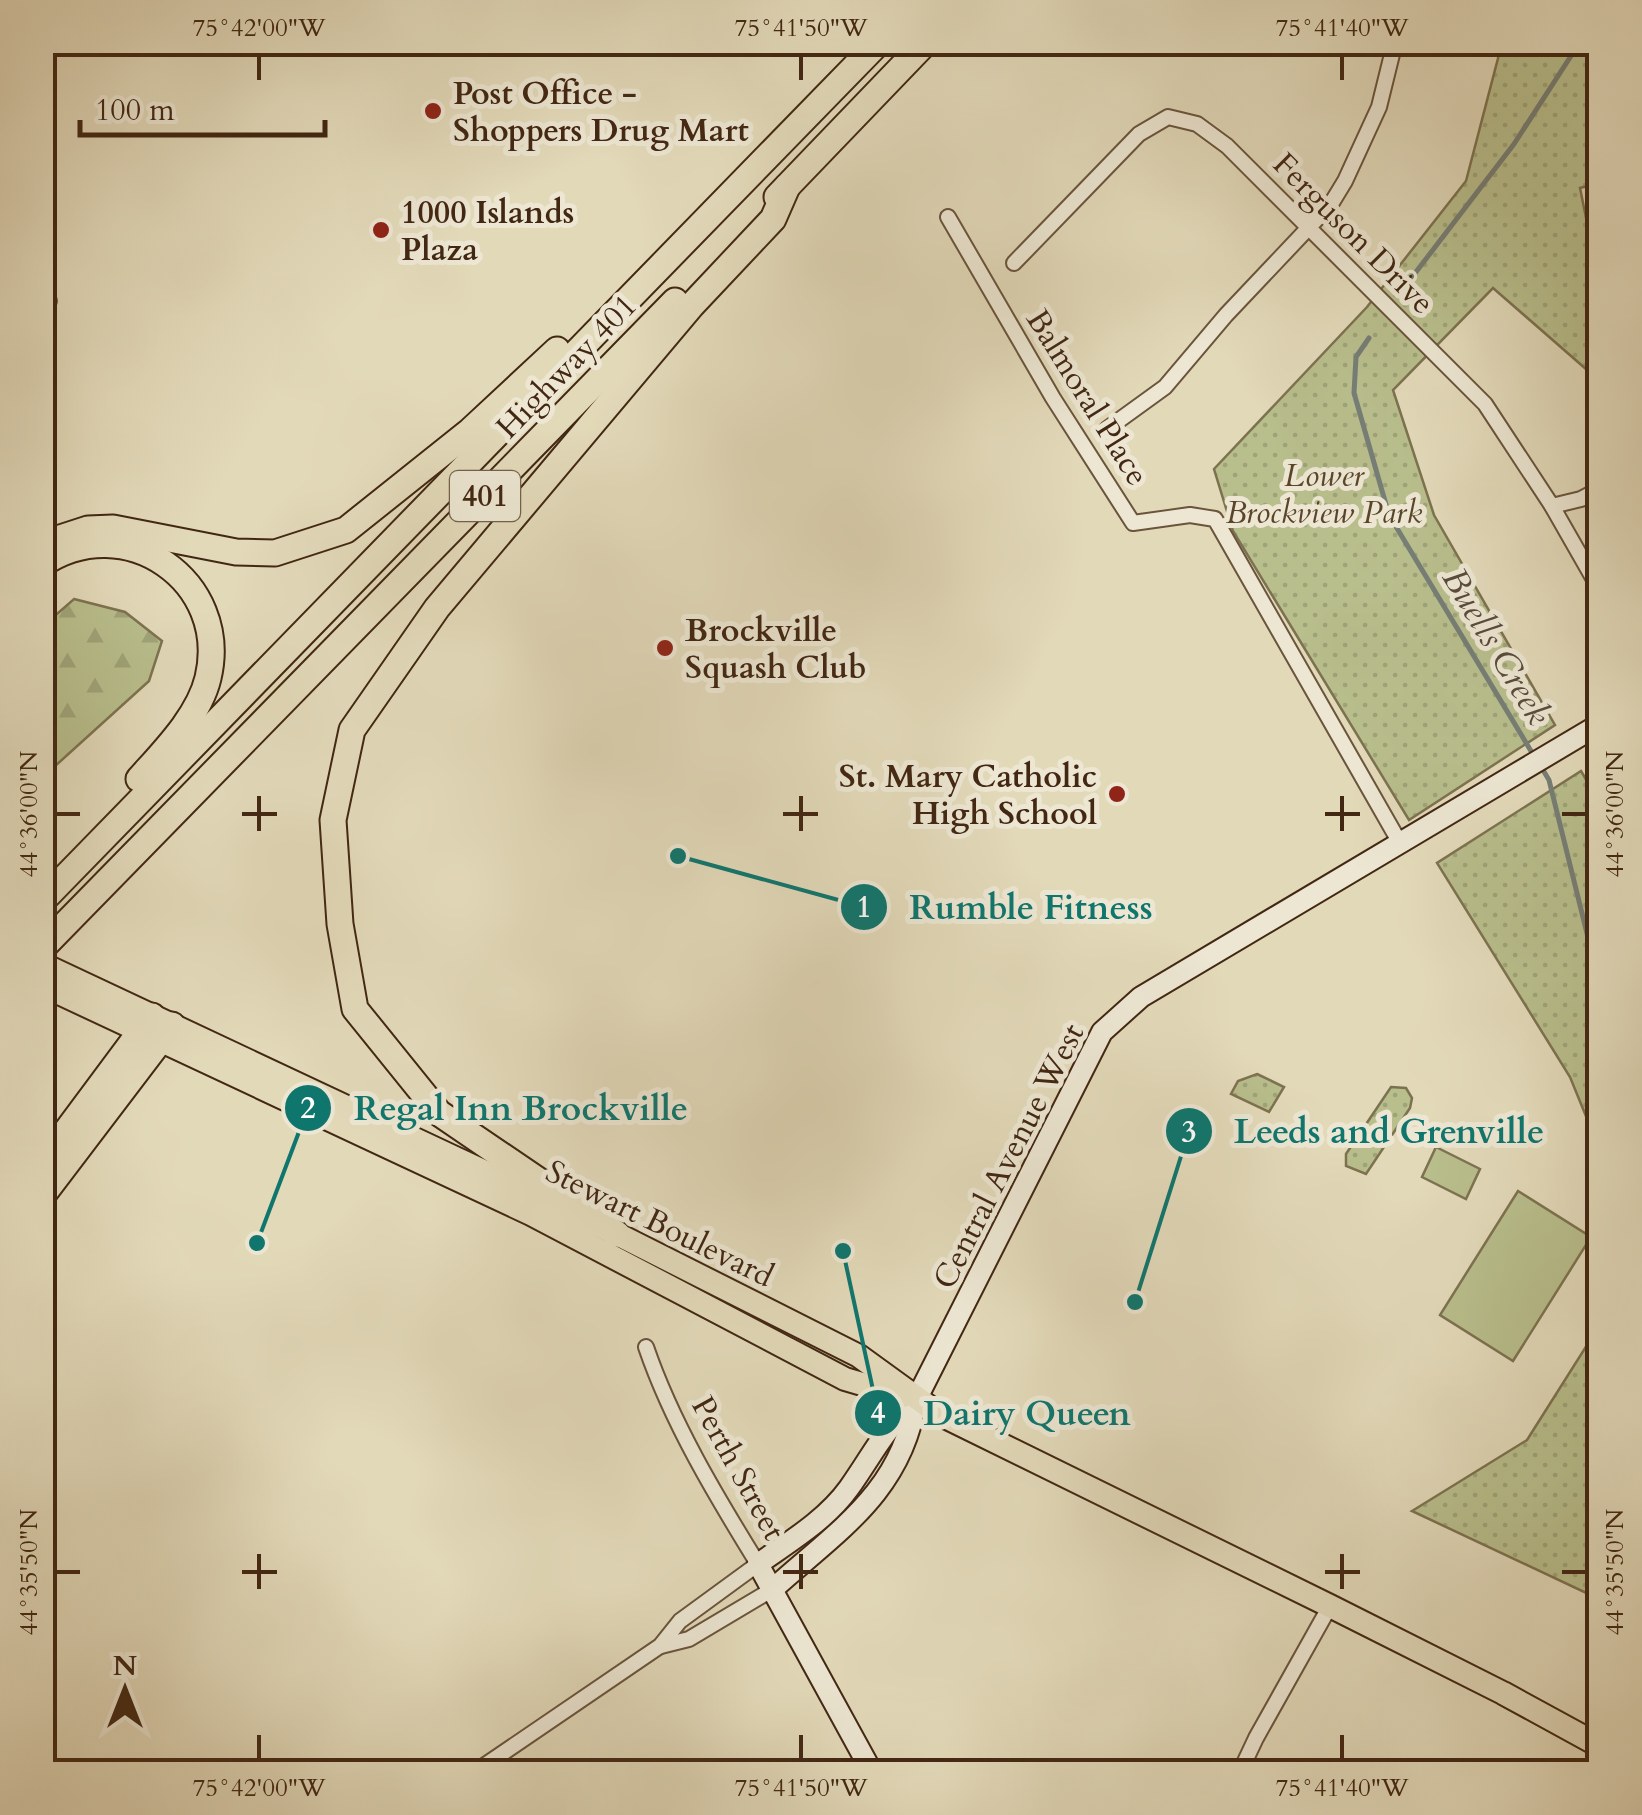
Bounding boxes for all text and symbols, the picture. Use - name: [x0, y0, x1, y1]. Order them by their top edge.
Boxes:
- text: 75°42'00"W: [192, 11, 326, 45]
- text: 75°41'50"W: [734, 11, 868, 45]
- text: 75°41'40"W: [1275, 11, 1409, 45]
- place label: Post Office - Shoppers Drug Mart: [453, 72, 749, 153]
- scale bar: [80, 75, 325, 137]
- text: 100 m: [95, 90, 175, 131]
- marker: Post Office - Shoppers Drug Mart: [422, 100, 444, 122]
- street label: Ferguson Drive: [1263, 143, 1444, 324]
- place label: 1000 Islands Plaza: [401, 191, 574, 272]
- marker: 1000 Islands Plaza: [370, 219, 392, 241]
- street label: Highway 401: [486, 285, 647, 449]
- street label: Balmoral Place: [1015, 301, 1159, 494]
- park label: Lower Brockview Park: [1226, 454, 1423, 535]
- road number: 401: [450, 471, 520, 521]
- water label: Buells Creek: [1430, 559, 1562, 735]
- place label: Brockville Squash Club: [685, 609, 867, 690]
- marker: Brockville Squash Club: [654, 637, 676, 659]
- text: 44°36'00"N: [12, 751, 46, 877]
- text: 44°36'00"N: [1598, 751, 1632, 877]
- place label: St. Mary Catholic High School: [839, 755, 1097, 836]
- marker: St. Mary Catholic High School: [1106, 783, 1128, 805]
- callout: Rumble Fitness: [839, 874, 1173, 939]
- text: Rumble Fitness: [909, 884, 1153, 932]
- text: 1: [856, 887, 872, 928]
- street label: Central Avenue West: [923, 1016, 1095, 1297]
- callout: Regal Inn Brockville: [283, 1075, 708, 1140]
- text: Regal Inn Brockville: [354, 1085, 688, 1133]
- text: 2: [300, 1088, 316, 1129]
- callout: Leeds and Grenville: [1164, 1099, 1565, 1164]
- text: Leeds and Grenville: [1234, 1108, 1544, 1156]
- text: 3: [1181, 1112, 1197, 1153]
- street label: Stewart Boulevard: [538, 1150, 781, 1298]
- callout: Dairy Queen: [853, 1380, 1151, 1445]
- street label: Perth Street: [680, 1389, 796, 1548]
- text: Dairy Queen: [923, 1390, 1131, 1438]
- text: 4: [870, 1393, 886, 1434]
- text: 44°35'50"N: [12, 1509, 46, 1635]
- text: 44°35'50"N: [1598, 1509, 1632, 1635]
- north arrow: [75, 1640, 175, 1740]
- text: N: [113, 1647, 137, 1685]
- text: 75°42'00"W: [192, 1771, 326, 1805]
- text: 75°41'50"W: [734, 1771, 868, 1805]
- text: 75°41'40"W: [1275, 1771, 1409, 1805]

